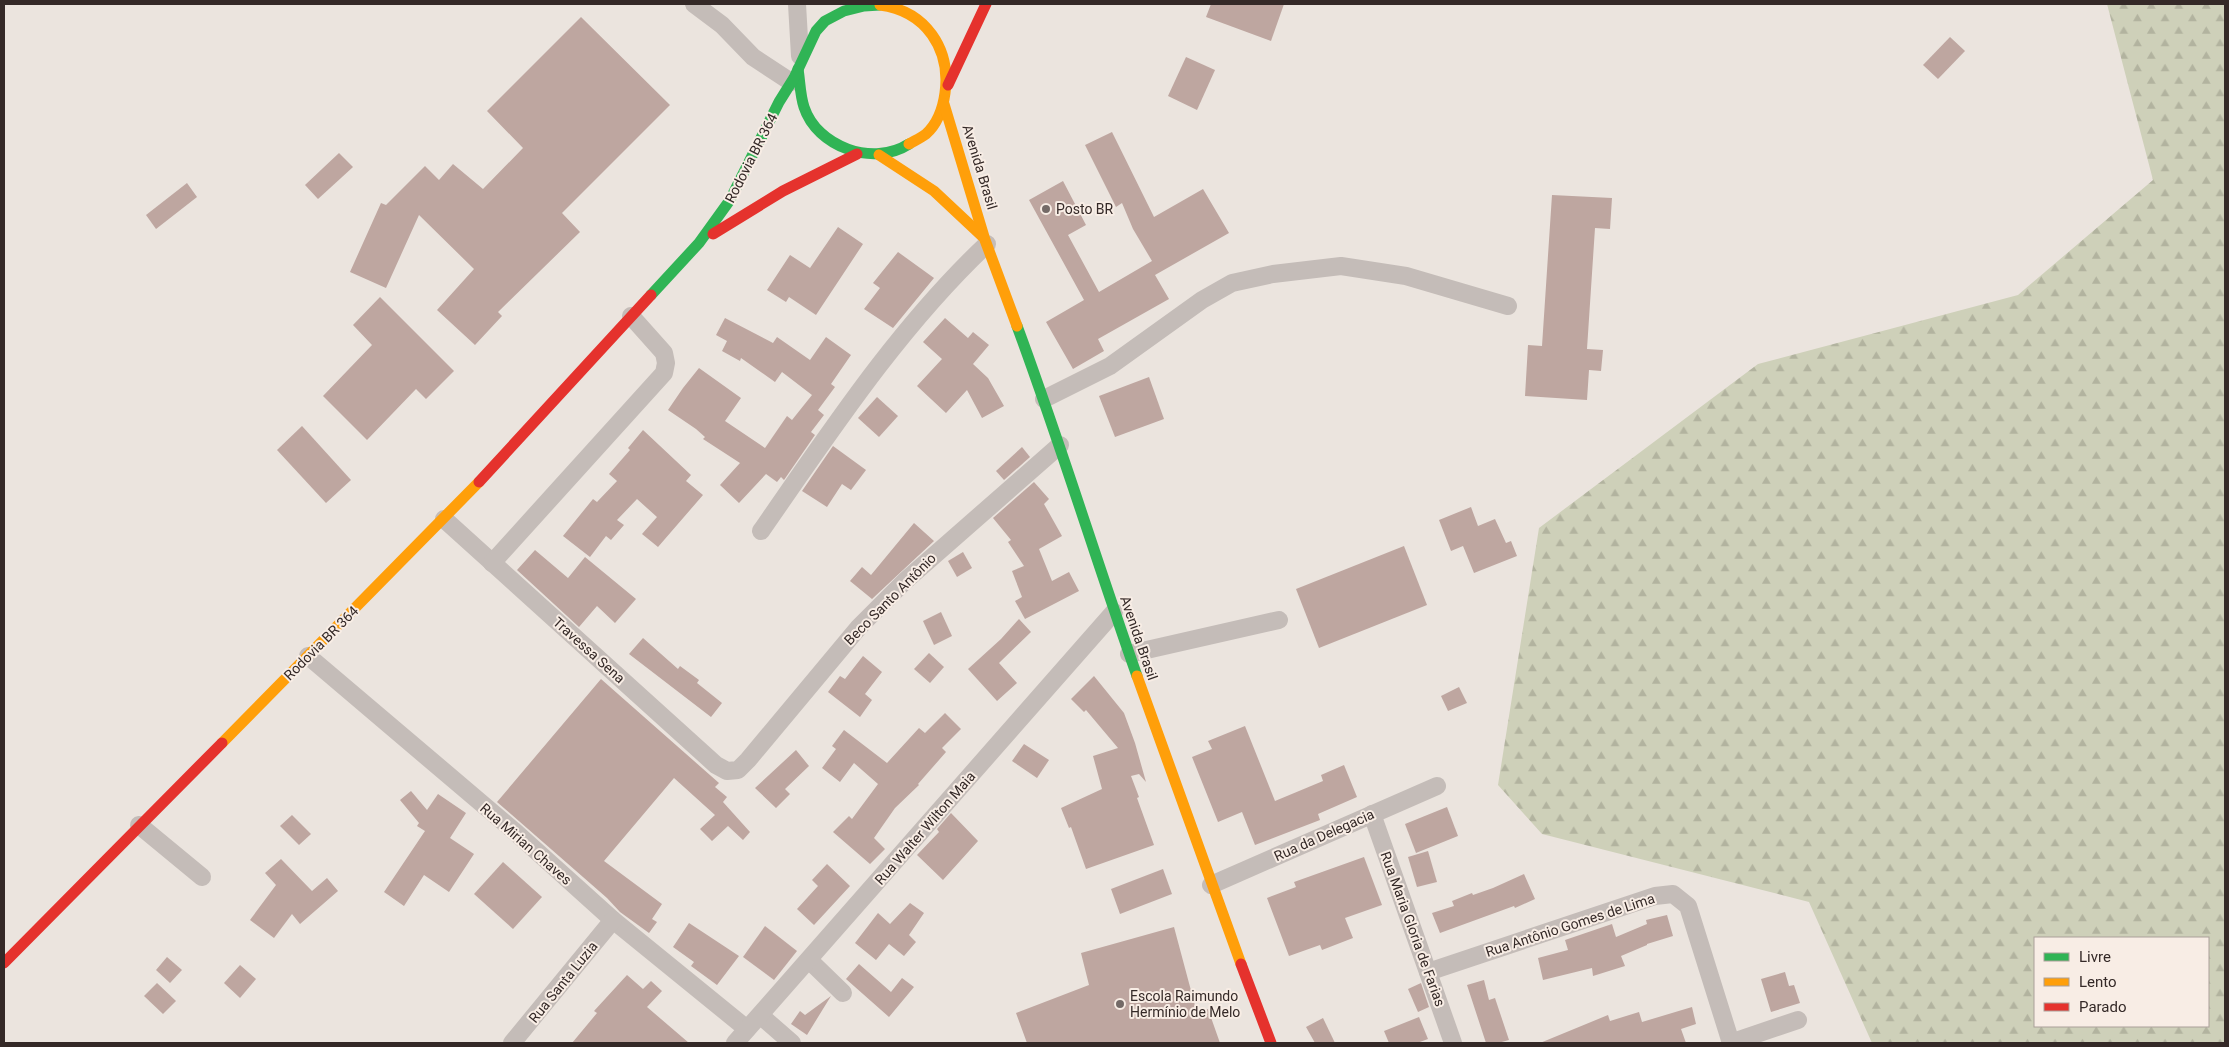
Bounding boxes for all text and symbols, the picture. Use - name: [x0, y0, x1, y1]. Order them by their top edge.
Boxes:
- street label: Rodovia BR 364: [722, 111, 780, 205]
- street label: Avenida Brasil: [960, 123, 1000, 211]
- place label: Posto BR: [1056, 201, 1114, 217]
- marker: Posto BR: [1040, 203, 1052, 215]
- street label: Beco Santo Antônio: [841, 550, 939, 648]
- street label: Avenida Brasil: [1117, 594, 1161, 682]
- street label: Rodovia BR 364: [281, 603, 361, 683]
- street label: Travessa Sena: [550, 614, 628, 686]
- street label: Rua Walter Wilton Maia: [872, 768, 978, 888]
- street label: Rua Mirian Chaves: [477, 800, 575, 888]
- street label: Rua da Delegacia: [1272, 806, 1376, 864]
- street label: Rua Maria Gloria de Farias: [1378, 849, 1448, 1009]
- street label: Rua Antônio Gomes de Lima: [1483, 890, 1657, 960]
- legend: [2034, 937, 2209, 1027]
- street label: Rua Santa Luzia: [525, 938, 601, 1026]
- text: Livre: [2079, 948, 2111, 966]
- text: Lento: [2079, 973, 2117, 991]
- place label: Escola Raimundo Hermínio de Melo: [1130, 988, 1240, 1020]
- marker: Escola Raimundo Hermínio de Melo: [1114, 998, 1126, 1010]
- text: Parado: [2079, 998, 2127, 1016]

